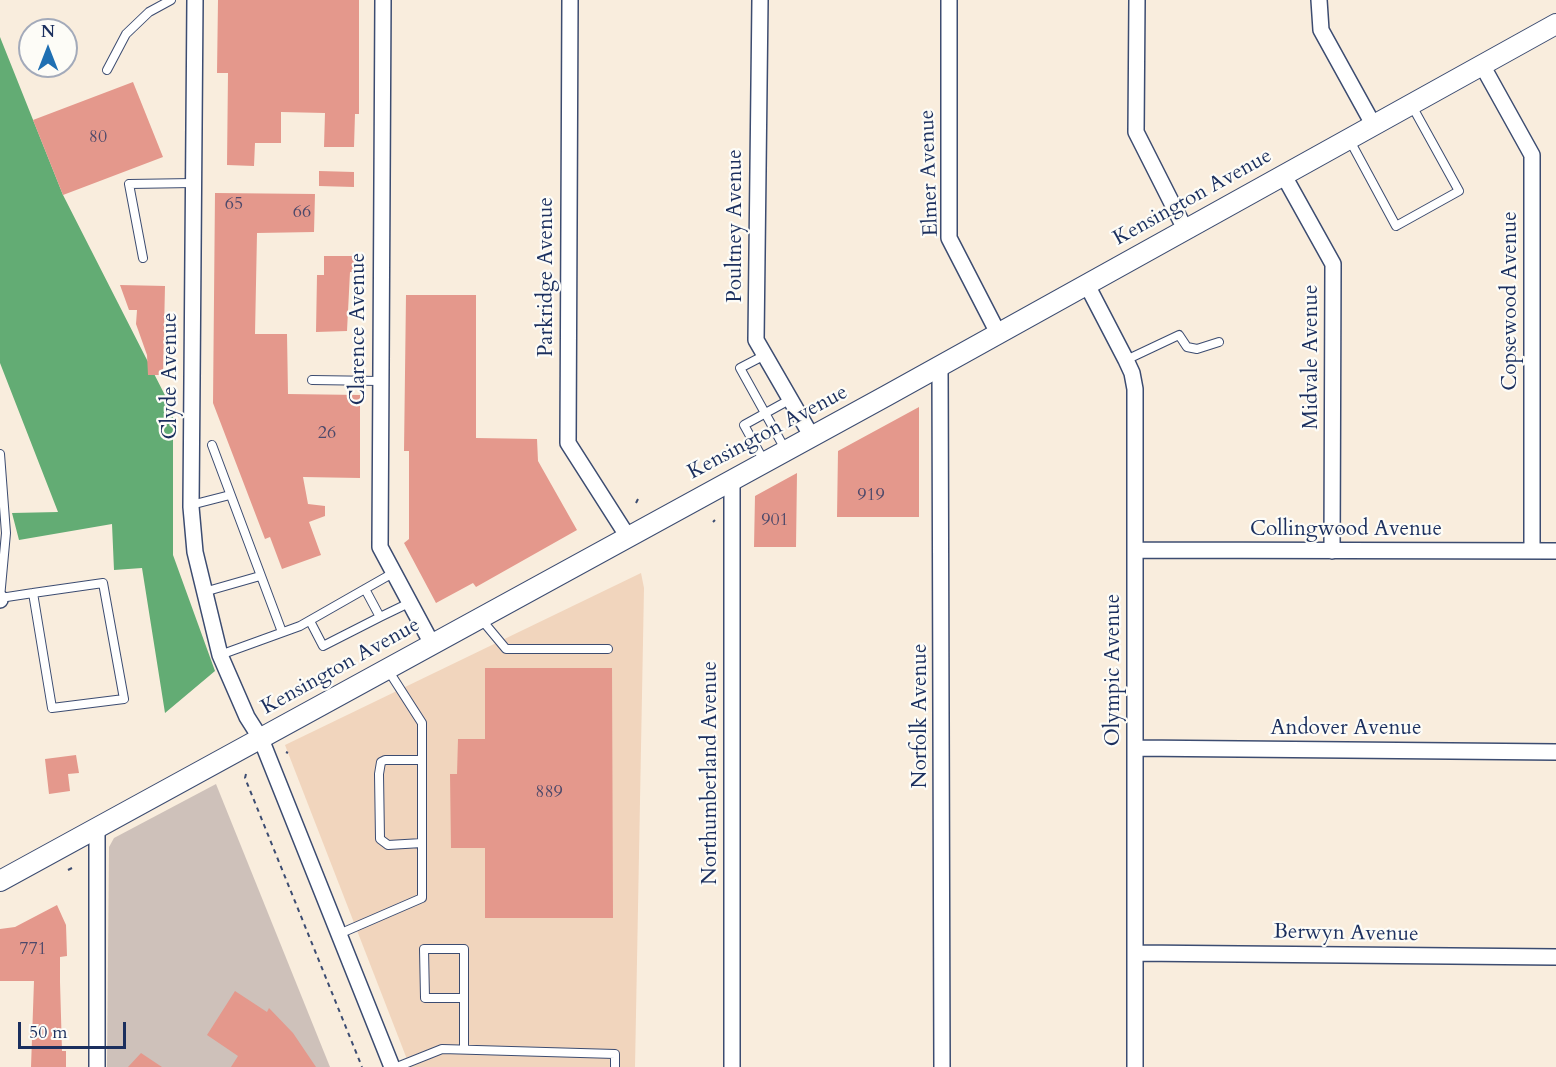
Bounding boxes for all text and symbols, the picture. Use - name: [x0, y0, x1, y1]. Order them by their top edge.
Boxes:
- north arrow: [18, 18, 78, 78]
- text: N: [41, 21, 55, 43]
- street label: Elmer Avenue: [915, 109, 945, 237]
- house number: 80: [89, 127, 107, 149]
- street label: Kensington Avenue: [1109, 144, 1277, 252]
- street label: Poultney Avenue: [723, 149, 749, 303]
- house number: 65: [225, 194, 243, 216]
- street label: Parkridge Avenue: [534, 197, 560, 357]
- house number: 66: [293, 202, 311, 224]
- street label: Copsewood Avenue: [1498, 211, 1524, 391]
- street label: Clarence Avenue: [346, 253, 372, 405]
- street label: Midvale Avenue: [1299, 284, 1325, 430]
- street label: Clyde Avenue: [158, 313, 184, 439]
- street label: Kensington Avenue: [684, 380, 852, 486]
- house number: 26: [318, 423, 336, 445]
- house number: 919: [857, 485, 885, 507]
- house number: 901: [761, 510, 789, 532]
- street label: Collingwood Avenue: [1250, 517, 1442, 543]
- street label: Olympic Avenue: [1101, 594, 1127, 746]
- street label: Kensington Avenue: [257, 613, 425, 721]
- street label: Norfolk Avenue: [908, 644, 934, 788]
- street label: Northumberland Avenue: [698, 661, 724, 885]
- street label: Andover Avenue: [1271, 716, 1421, 742]
- house number: 889: [535, 782, 563, 804]
- street label: Berwyn Avenue: [1273, 920, 1419, 948]
- house number: 771: [19, 939, 47, 961]
- scale bar: [21, 1010, 129, 1048]
- text: 50 m: [29, 1020, 68, 1045]

